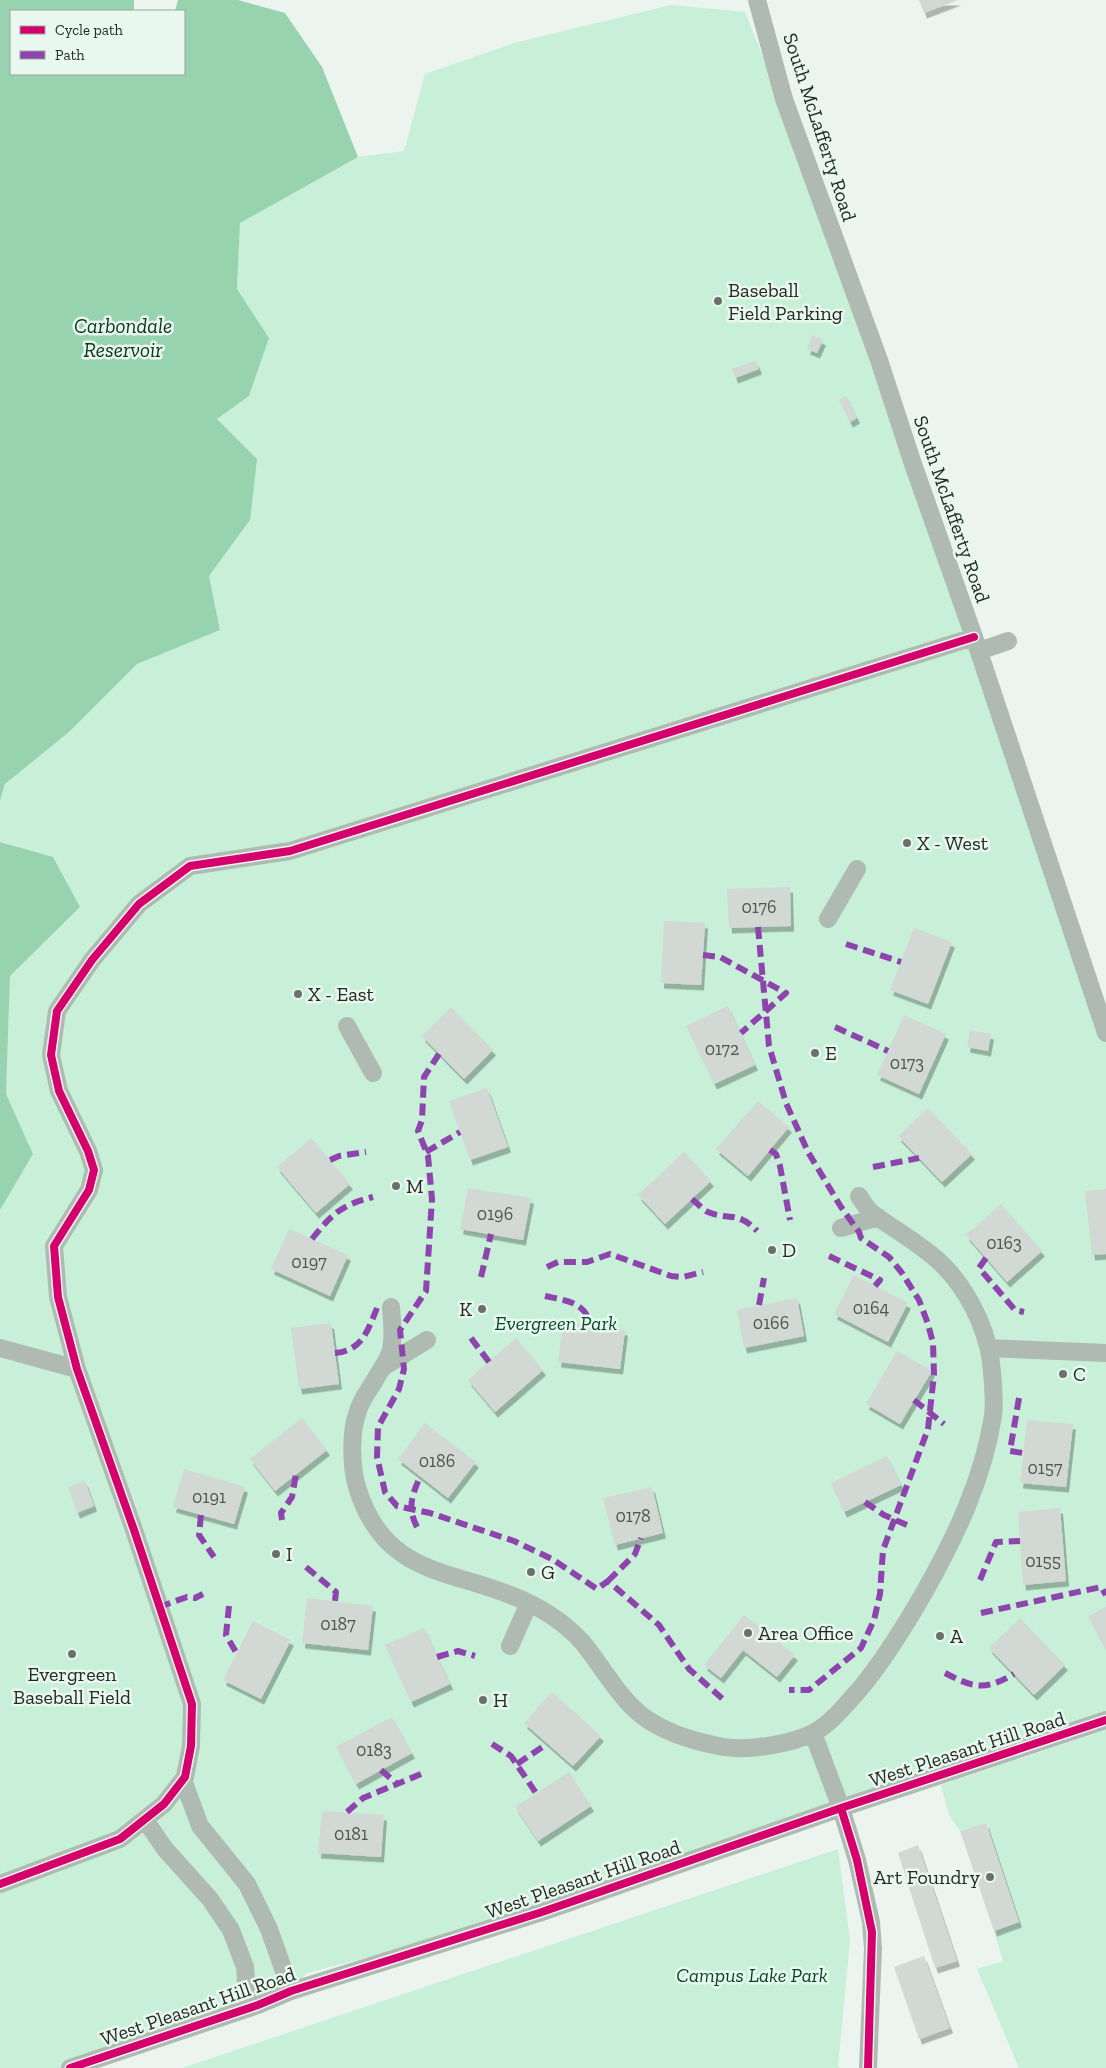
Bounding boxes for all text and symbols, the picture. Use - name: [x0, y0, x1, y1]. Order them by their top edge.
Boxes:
- legend: [10, 10, 185, 75]
- text: Cycle path: [55, 21, 124, 39]
- street label: South McLafferty Road: [778, 30, 862, 224]
- text: Path: [55, 46, 85, 64]
- place label: Baseball Field Parking: [728, 278, 843, 325]
- marker: Baseball Field Parking: [712, 295, 724, 307]
- water label: Carbondale Reservoir: [74, 313, 172, 362]
- street label: South McLafferty Road: [909, 412, 995, 606]
- place label: X - West: [917, 831, 989, 855]
- marker: X - West: [901, 837, 913, 849]
- house number: 0176: [741, 896, 777, 918]
- place label: X - East: [308, 982, 375, 1006]
- marker: X - East: [292, 988, 304, 1000]
- house number: 0172: [705, 1038, 739, 1060]
- place label: E: [825, 1041, 837, 1065]
- marker: E: [809, 1047, 821, 1059]
- house number: 0173: [890, 1052, 924, 1074]
- place label: M: [406, 1174, 424, 1198]
- marker: M: [390, 1180, 402, 1192]
- house number: 0196: [477, 1203, 513, 1225]
- house number: 0163: [986, 1232, 1022, 1254]
- place label: D: [782, 1238, 796, 1262]
- marker: D: [766, 1244, 778, 1256]
- house number: 0197: [291, 1251, 327, 1273]
- place label: K: [459, 1297, 472, 1321]
- house number: 0164: [853, 1297, 890, 1319]
- marker: K: [476, 1303, 488, 1315]
- park label: Evergreen Park: [495, 1311, 617, 1335]
- house number: 0166: [753, 1312, 789, 1334]
- place label: C: [1073, 1362, 1086, 1386]
- marker: C: [1057, 1368, 1069, 1380]
- house number: 0186: [419, 1450, 455, 1472]
- house number: 0157: [1028, 1457, 1063, 1479]
- house number: 0191: [192, 1486, 226, 1508]
- house number: 0178: [615, 1505, 651, 1527]
- place label: I: [286, 1542, 292, 1566]
- marker: I: [270, 1548, 282, 1560]
- house number: 0155: [1025, 1550, 1061, 1572]
- place label: G: [541, 1560, 555, 1584]
- marker: G: [525, 1566, 537, 1578]
- house number: 0187: [320, 1613, 356, 1635]
- place label: Area Office: [758, 1621, 854, 1645]
- place label: A: [950, 1624, 964, 1648]
- marker: Area Office: [742, 1627, 754, 1639]
- marker: A: [934, 1630, 946, 1642]
- marker: Evergreen Baseball Field: [66, 1648, 78, 1660]
- place label: Evergreen Baseball Field: [13, 1662, 131, 1709]
- place label: H: [493, 1688, 508, 1712]
- marker: H: [477, 1694, 489, 1706]
- street label: West Pleasant Hill Road: [866, 1706, 1068, 1792]
- house number: 0183: [356, 1739, 392, 1761]
- house number: 0181: [334, 1823, 368, 1845]
- street label: West Pleasant Hill Road: [482, 1834, 684, 1924]
- place label: Art Foundry: [873, 1865, 981, 1889]
- marker: Art Foundry: [984, 1871, 996, 1883]
- street label: West Pleasant Hill Road: [97, 1961, 299, 2051]
- park label: Campus Lake Park: [676, 1963, 828, 1987]

